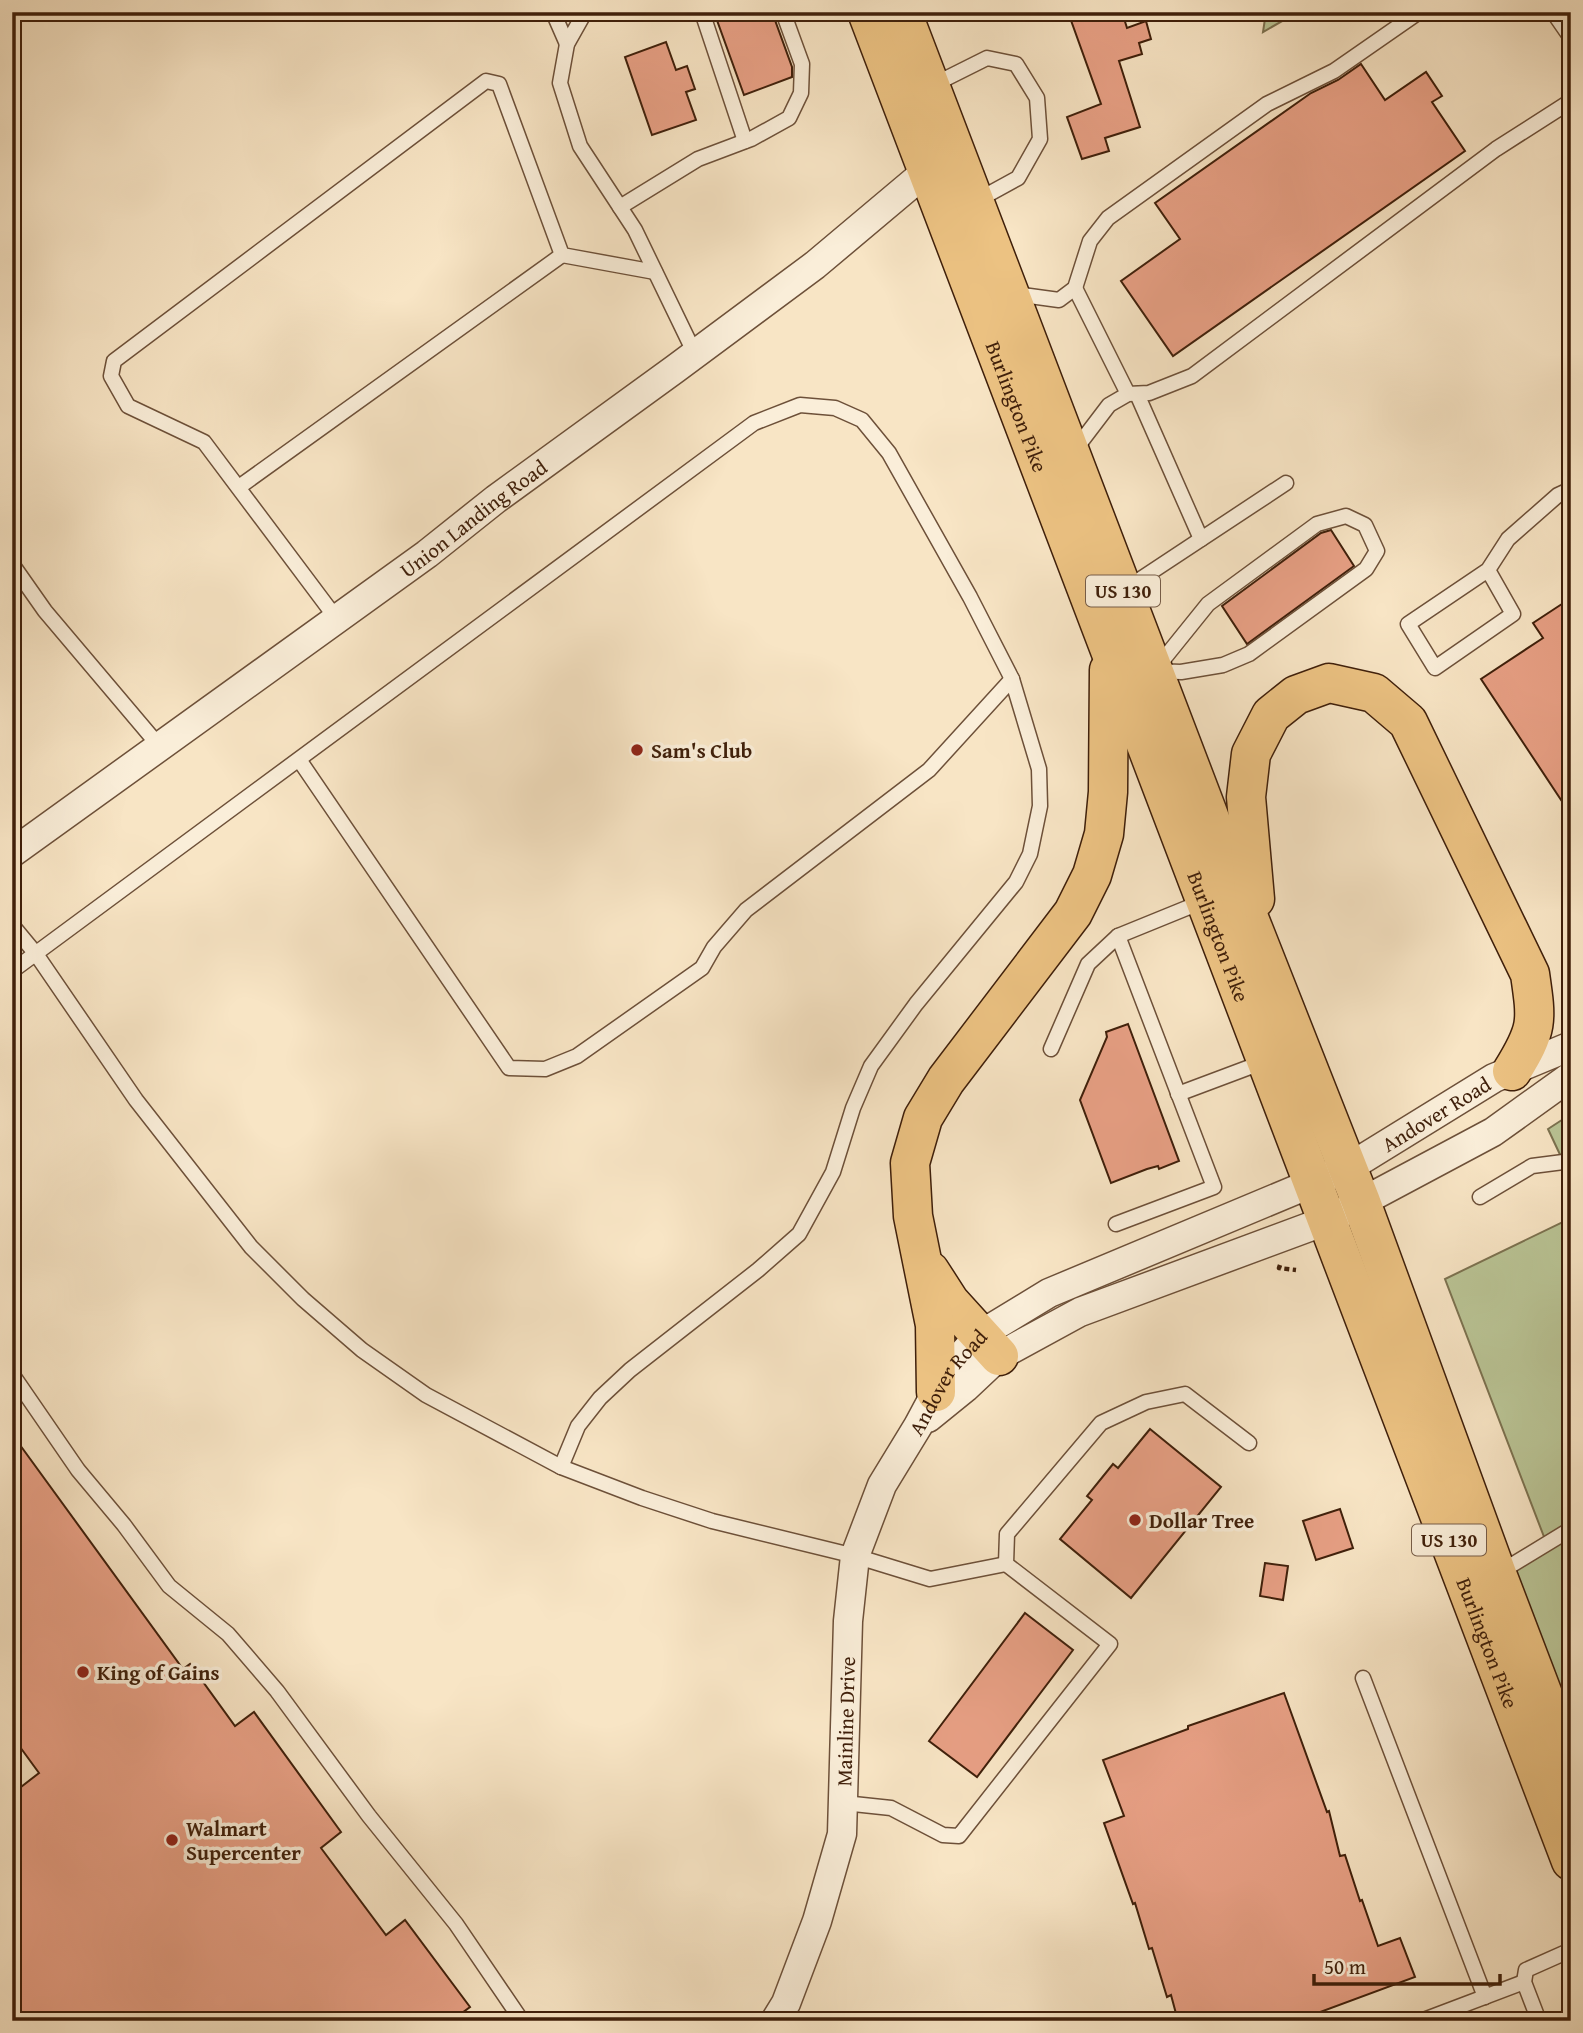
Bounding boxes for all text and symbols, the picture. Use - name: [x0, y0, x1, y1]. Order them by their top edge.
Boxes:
- street label: Burlington Pike: [978, 336, 1056, 476]
- street label: Union Landing Road: [393, 451, 554, 585]
- road number: US 130: [1086, 576, 1160, 606]
- place label: Sam's Club: [651, 735, 752, 766]
- marker: Sam's Club: [629, 742, 645, 758]
- street label: Burlington Pike: [1180, 866, 1258, 1006]
- street label: Andover Road: [1375, 1068, 1497, 1159]
- street label: Andover Road: [900, 1321, 995, 1441]
- place label: Dollar Tree: [1149, 1505, 1254, 1536]
- marker: Dollar Tree: [1127, 1512, 1143, 1528]
- road number: US 130: [1412, 1524, 1486, 1556]
- street label: Burlington Pike: [1449, 1573, 1527, 1713]
- street label: Mainline Drive: [828, 1656, 863, 1787]
- place label: King of Gains: [97, 1657, 219, 1688]
- marker: King of Gains: [75, 1664, 91, 1680]
- place label: Walmart Supercenter: [186, 1813, 301, 1868]
- marker: Walmart Supercenter: [164, 1832, 180, 1848]
- scale bar: [1314, 1942, 1499, 1986]
- text: 50 m: [1324, 1951, 1366, 1982]

